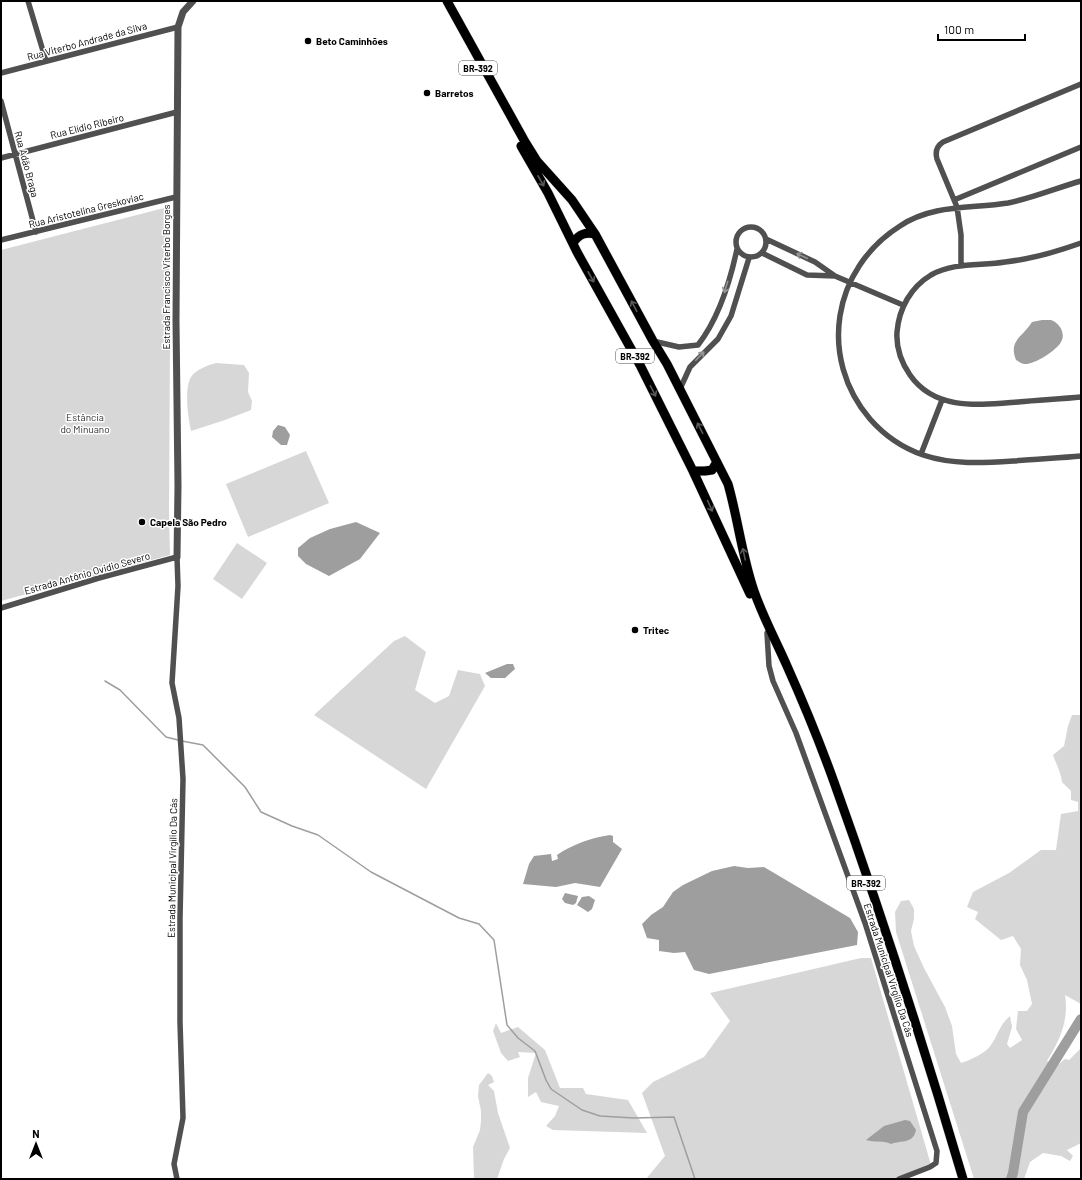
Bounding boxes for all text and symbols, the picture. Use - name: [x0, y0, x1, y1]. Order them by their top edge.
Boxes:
- scale bar: [938, 16, 1025, 42]
- street label: Rua Viterbo Andrade da Silva: [26, 19, 148, 63]
- text: 100 m: [944, 22, 974, 36]
- place label: Beto Caminhões: [316, 35, 388, 47]
- marker: Beto Caminhões: [303, 36, 313, 46]
- road number: BR-392: [459, 61, 497, 75]
- place label: Barretos: [435, 87, 474, 99]
- marker: Barretos: [422, 88, 432, 98]
- street label: Rua Elídio Ribeiro: [49, 111, 125, 141]
- street label: Rua Adão Braga: [12, 130, 42, 198]
- one-way arrow: [537, 175, 545, 187]
- street label: Rua Aristotelina Greskoviac: [27, 190, 145, 230]
- street label: Estrada Francisco Viterbo Borges: [160, 204, 172, 349]
- one-way arrow: [796, 252, 808, 259]
- one-way arrow: [588, 271, 596, 283]
- one-way arrow: [722, 280, 729, 293]
- one-way arrow: [630, 300, 638, 312]
- road number: BR-392: [616, 349, 654, 363]
- one-way arrow: [695, 351, 705, 361]
- one-way arrow: [650, 385, 657, 397]
- park label: Estância do Minuano: [60, 411, 110, 435]
- one-way arrow: [695, 422, 703, 434]
- one-way arrow: [706, 500, 714, 512]
- place label: Capela São Pedro: [150, 516, 227, 528]
- marker: Capela São Pedro: [137, 517, 147, 527]
- one-way arrow: [740, 547, 748, 560]
- street label: Estrada Antônio Ovidio Severo: [23, 549, 151, 597]
- place label: Tritec: [643, 624, 670, 636]
- marker: Tritec: [630, 625, 640, 635]
- street label: Estrada Municipal Virgílio Da Cás: [165, 798, 179, 938]
- road number: BR-392: [847, 876, 885, 890]
- street label: Estrada Municipal Virgílio Da Cás: [862, 902, 916, 1039]
- north arrow: [16, 1124, 56, 1164]
- text: N: [32, 1127, 40, 1140]

